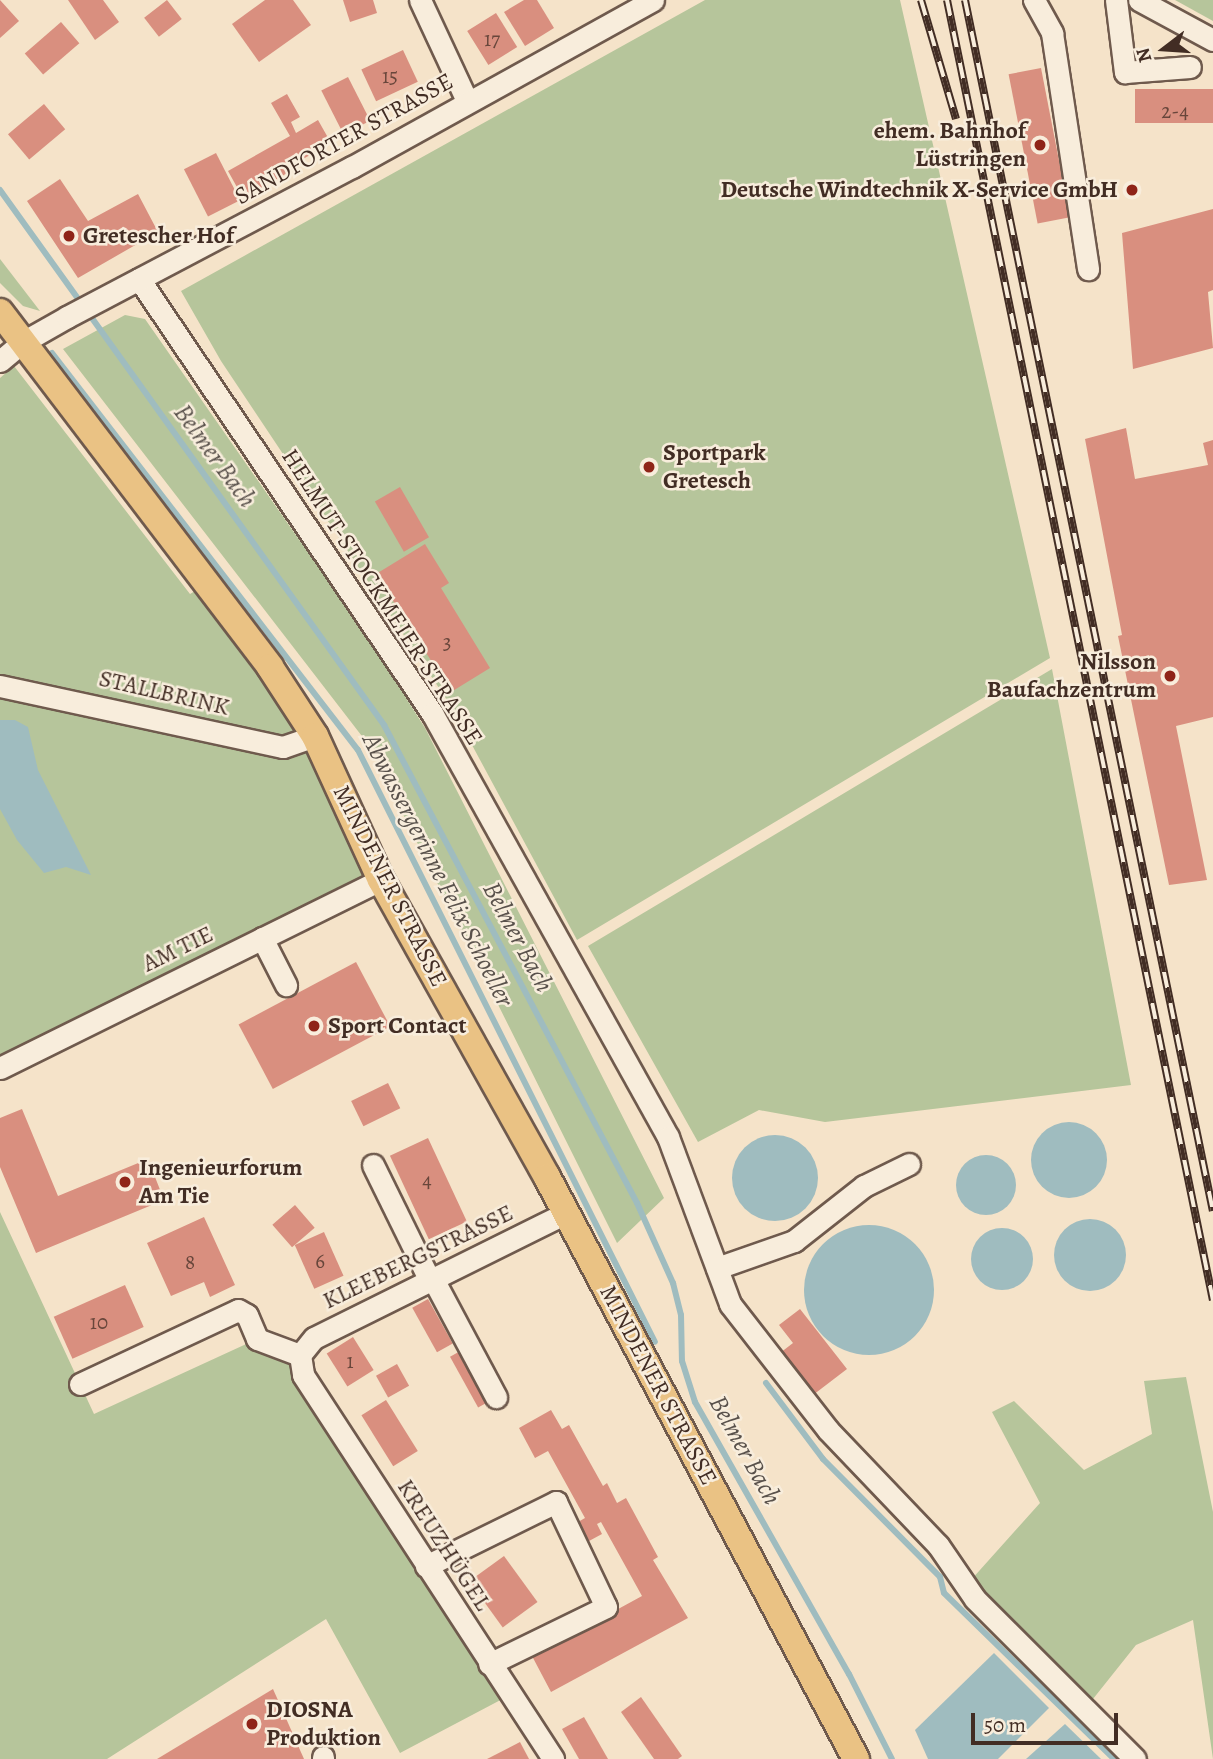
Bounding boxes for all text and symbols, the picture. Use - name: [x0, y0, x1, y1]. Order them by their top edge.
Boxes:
- north arrow: [1129, 14, 1199, 84]
- house number: 17: [484, 26, 500, 52]
- text: N: [1129, 45, 1158, 66]
- house number: 15: [382, 63, 398, 89]
- street label: SANDFORTER STRASSE: [230, 67, 458, 211]
- house number: 2-4: [1161, 98, 1189, 124]
- place label: ehem. Bahnhof Lüstringen: [873, 117, 1026, 173]
- marker: ehem. Bahnhof Lüstringen: [1032, 137, 1048, 153]
- place label: Deutsche Windtechnik X-Service GmbH: [720, 176, 1118, 204]
- marker: Deutsche Windtechnik X-Service GmbH: [1124, 182, 1140, 198]
- place label: Gretescher Hof: [83, 222, 234, 250]
- marker: Gretescher Hof: [61, 228, 77, 244]
- water label: Belmer Bach: [167, 398, 263, 514]
- place label: Sportpark Gretesch: [663, 439, 766, 495]
- street label: HELMUT-STOCKMEIER-STRASSE: [275, 443, 489, 751]
- marker: Sportpark Gretesch: [641, 459, 657, 475]
- house number: 3: [443, 629, 451, 655]
- place label: Nilsson Baufachzentrum: [987, 648, 1156, 704]
- street label: STALLBRINK: [96, 664, 232, 722]
- marker: Nilsson Baufachzentrum: [1162, 668, 1178, 684]
- water label: Abwassergerinne Felix Schoeller: [355, 728, 521, 1012]
- street label: MINDENER STRASSE: [327, 780, 453, 992]
- water label: Belmer Bach: [476, 876, 560, 998]
- street label: AM TIE: [138, 920, 218, 978]
- place label: Sport Contact: [328, 1012, 466, 1040]
- marker: Sport Contact: [306, 1018, 322, 1034]
- place label: Ingenieurforum Am Tie: [139, 1154, 302, 1210]
- house number: 4: [422, 1167, 432, 1193]
- marker: Ingenieurforum Am Tie: [117, 1174, 133, 1190]
- street label: KLEEBERGSTRASSE: [318, 1198, 518, 1316]
- house number: 6: [315, 1248, 325, 1274]
- house number: 8: [185, 1249, 195, 1275]
- street label: MINDENER STRASSE: [593, 1280, 723, 1490]
- house number: 10: [90, 1309, 108, 1335]
- house number: 1: [346, 1348, 354, 1374]
- water label: Belmer Bach: [702, 1390, 788, 1510]
- street label: KREUZHÜGEL: [391, 1474, 497, 1616]
- place label: DIOSNA Produktion: [266, 1696, 381, 1752]
- scale bar: [975, 1700, 1122, 1744]
- text: 50 m: [984, 1711, 1026, 1739]
- marker: DIOSNA Produktion: [244, 1716, 260, 1732]

